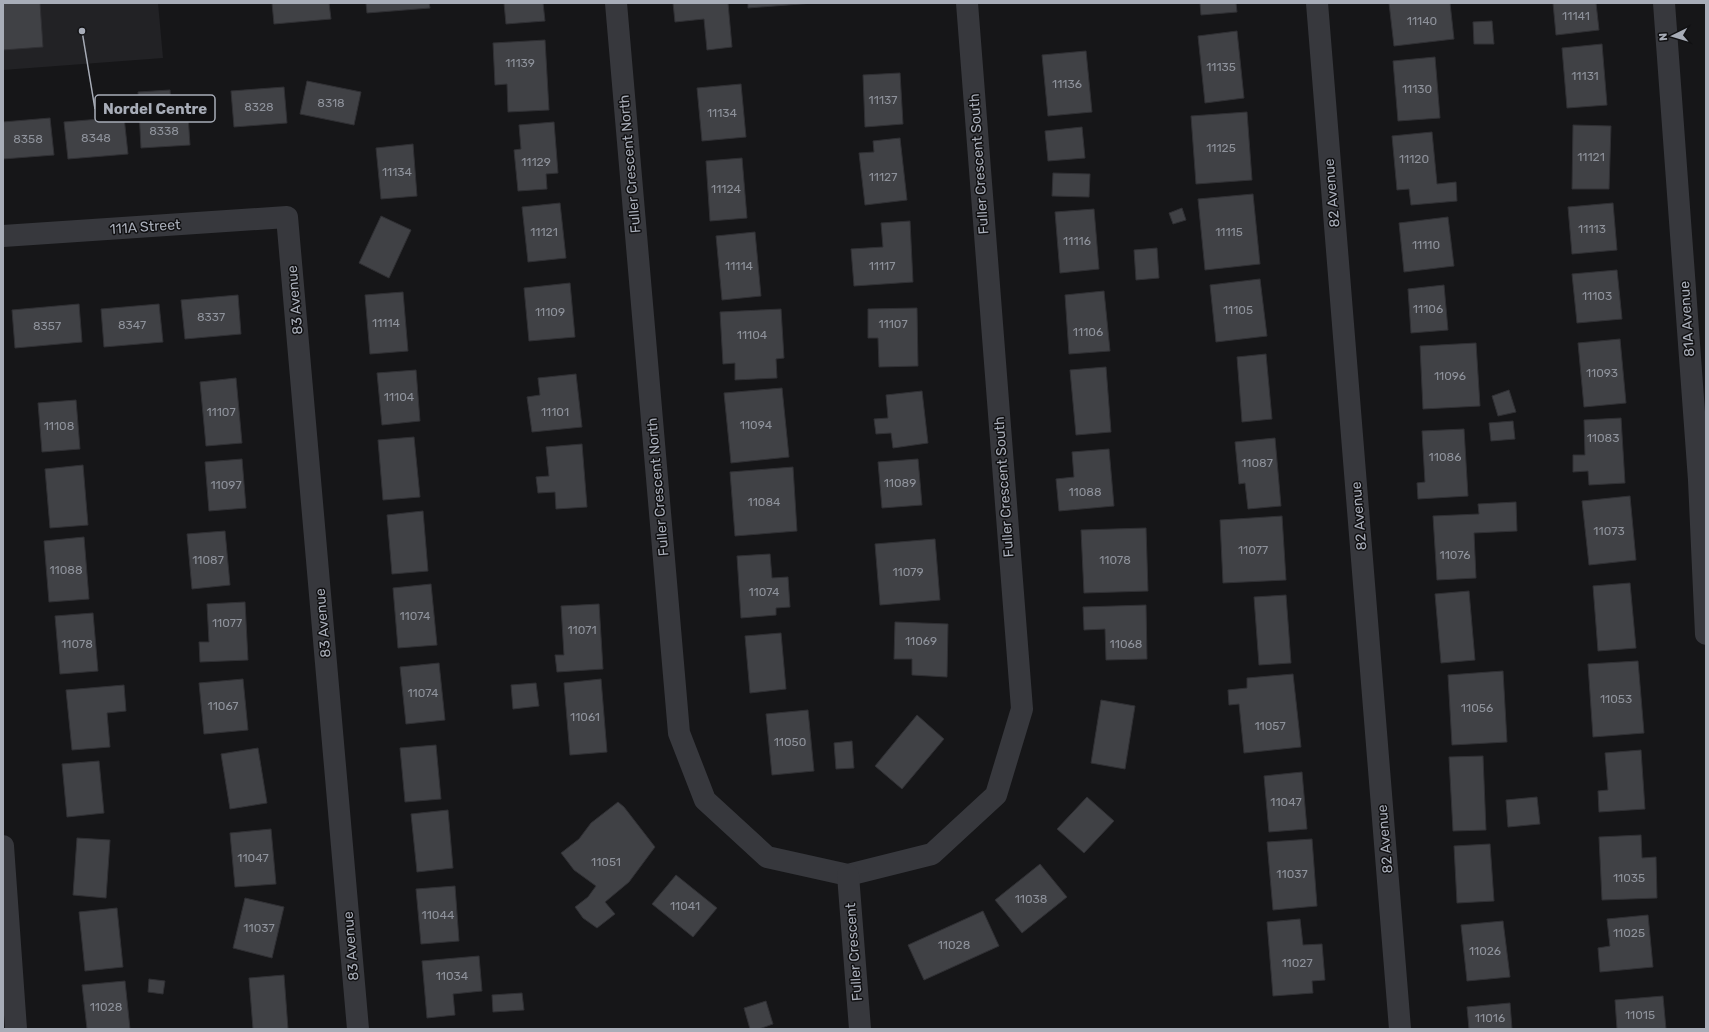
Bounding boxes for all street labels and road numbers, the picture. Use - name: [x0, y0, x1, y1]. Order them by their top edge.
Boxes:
- street label: Fuller Crescent South: [966, 93, 992, 235]
- street label: Fuller Crescent North: [615, 94, 645, 234]
- street label: 82 Avenue: [1321, 158, 1343, 228]
- street label: 111A Street: [109, 216, 181, 238]
- street label: 83 Avenue: [283, 265, 306, 335]
- street label: 81A Avenue: [1676, 280, 1698, 358]
- street label: Fuller Crescent South: [991, 416, 1017, 558]
- street label: Fuller Crescent North: [643, 417, 673, 557]
- street label: 82 Avenue: [1348, 481, 1370, 551]
- street label: 83 Avenue: [311, 588, 334, 658]
- street label: 82 Avenue: [1374, 804, 1396, 874]
- street label: Fuller Crescent: [842, 902, 866, 1002]
- street label: 83 Avenue: [339, 911, 362, 981]

